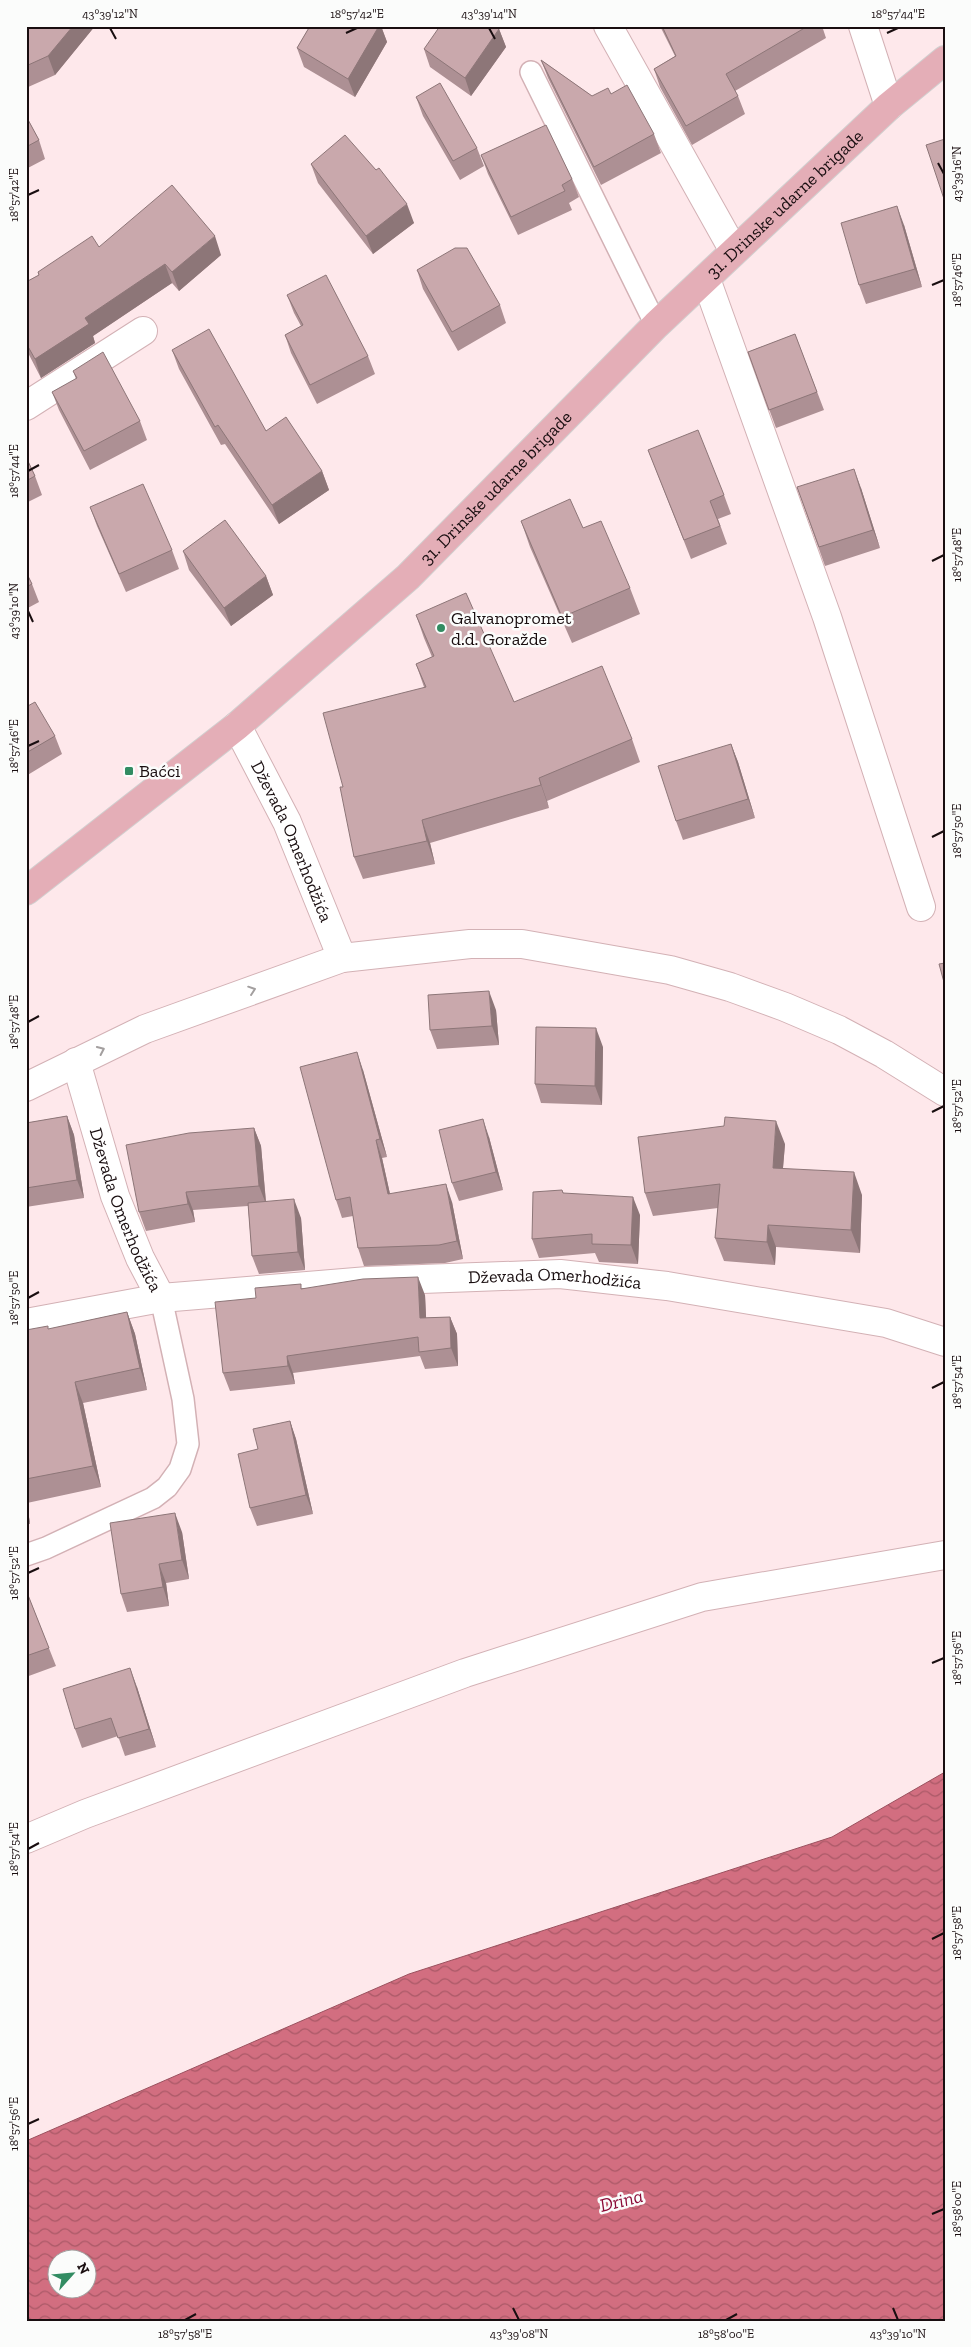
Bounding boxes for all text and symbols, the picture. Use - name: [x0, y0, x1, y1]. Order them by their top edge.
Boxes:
- text: 43°39'12"N: [82, 7, 138, 21]
- text: 18°57'42"E: [330, 7, 384, 21]
- text: 43°39'14"N: [461, 7, 517, 21]
- text: 18°57'44"E: [871, 7, 925, 21]
- street label: 31. Drinske udarne brigade: [702, 125, 868, 283]
- text: 43°39'16"N: [950, 146, 964, 202]
- text: 18°57'42"E: [7, 168, 21, 222]
- text: 18°57'46"E: [950, 253, 964, 307]
- street label: 31. Drinske udarne brigade: [415, 406, 576, 569]
- text: 18°57'44"E: [7, 444, 21, 498]
- text: 18°57'48"E: [950, 528, 964, 582]
- text: 43°39'10"N: [7, 583, 21, 639]
- place label: Galvanopromet d.d. Goražde: [451, 607, 572, 650]
- marker: Galvanopromet d.d. Goražde: [435, 622, 447, 634]
- text: 18°57'46"E: [7, 719, 21, 773]
- street label: Dževada Omerhodžića: [246, 757, 337, 925]
- place label: Baćci: [139, 760, 180, 782]
- marker: Baćci: [123, 765, 135, 777]
- text: 18°57'50"E: [950, 804, 964, 858]
- one-way arrow: [247, 986, 256, 996]
- text: 18°57'48"E: [7, 995, 21, 1049]
- one-way arrow: [96, 1045, 105, 1056]
- text: 18°57'52"E: [950, 1079, 964, 1133]
- street label: Dževada Omerhodžića: [85, 1125, 167, 1296]
- street label: Dževada Omerhodžića: [468, 1263, 643, 1294]
- text: 18°57'50"E: [7, 1271, 21, 1325]
- text: 18°57'54"E: [950, 1355, 964, 1409]
- text: 18°57'52"E: [7, 1546, 21, 1600]
- text: 18°57'56"E: [950, 1631, 964, 1685]
- text: 18°57'54"E: [7, 1822, 21, 1876]
- text: 18°57'58"E: [950, 1906, 964, 1960]
- text: 18°57'56"E: [7, 2097, 21, 2151]
- text: 18°58'00"E: [950, 2181, 964, 2237]
- water label: Drina: [597, 2184, 645, 2217]
- north arrow: [48, 2250, 98, 2300]
- text: N: [73, 2260, 93, 2277]
- text: 18°57'58"E: [158, 2327, 212, 2341]
- text: 43°39'08"N: [490, 2327, 548, 2341]
- text: 18°58'00"E: [698, 2327, 754, 2341]
- text: 43°39'10"N: [870, 2327, 926, 2341]

